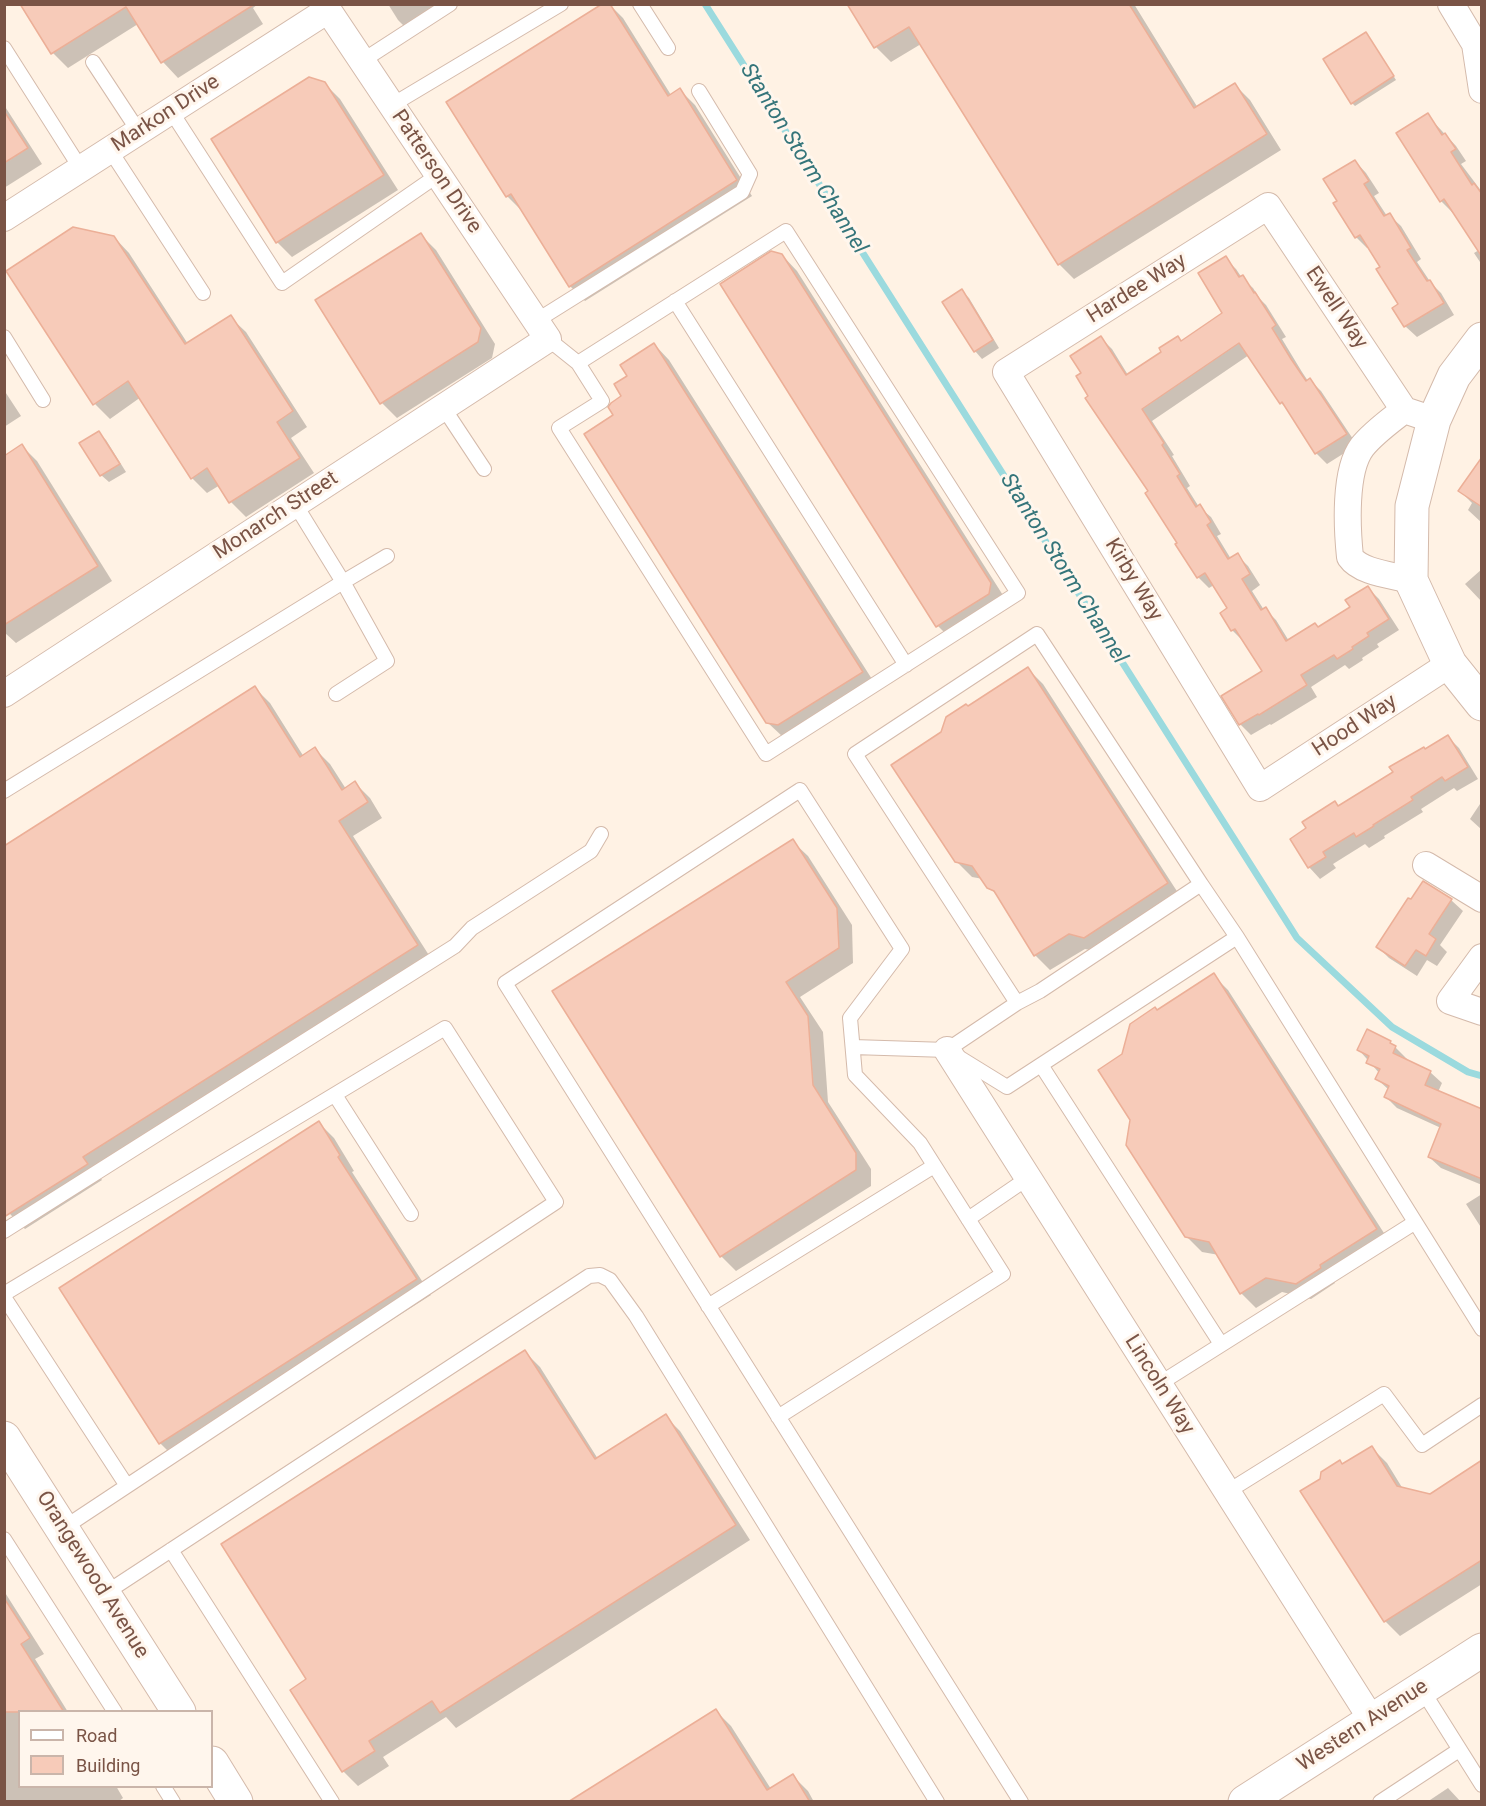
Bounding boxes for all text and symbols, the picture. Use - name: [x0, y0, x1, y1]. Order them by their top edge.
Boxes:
- water label: Stanton Storm Channel: [734, 59, 872, 259]
- street label: Markon Drive: [107, 70, 225, 158]
- street label: Patterson Drive: [385, 106, 487, 238]
- street label: Hardee Way: [1083, 249, 1191, 329]
- street label: Ewell Way: [1299, 262, 1373, 354]
- street label: Monarch Street: [209, 466, 343, 566]
- water label: Stanton Storm Channel: [994, 469, 1132, 669]
- street label: Kirby Way: [1099, 534, 1167, 626]
- street label: Hood Way: [1308, 689, 1402, 763]
- street label: Lincoln Way: [1119, 1331, 1199, 1439]
- street label: Orangewood Avenue: [30, 1487, 154, 1663]
- street label: Western Avenue: [1293, 1674, 1433, 1778]
- legend: [18, 1710, 213, 1788]
- text: Road: [76, 1725, 117, 1746]
- text: Building: [76, 1755, 140, 1776]

